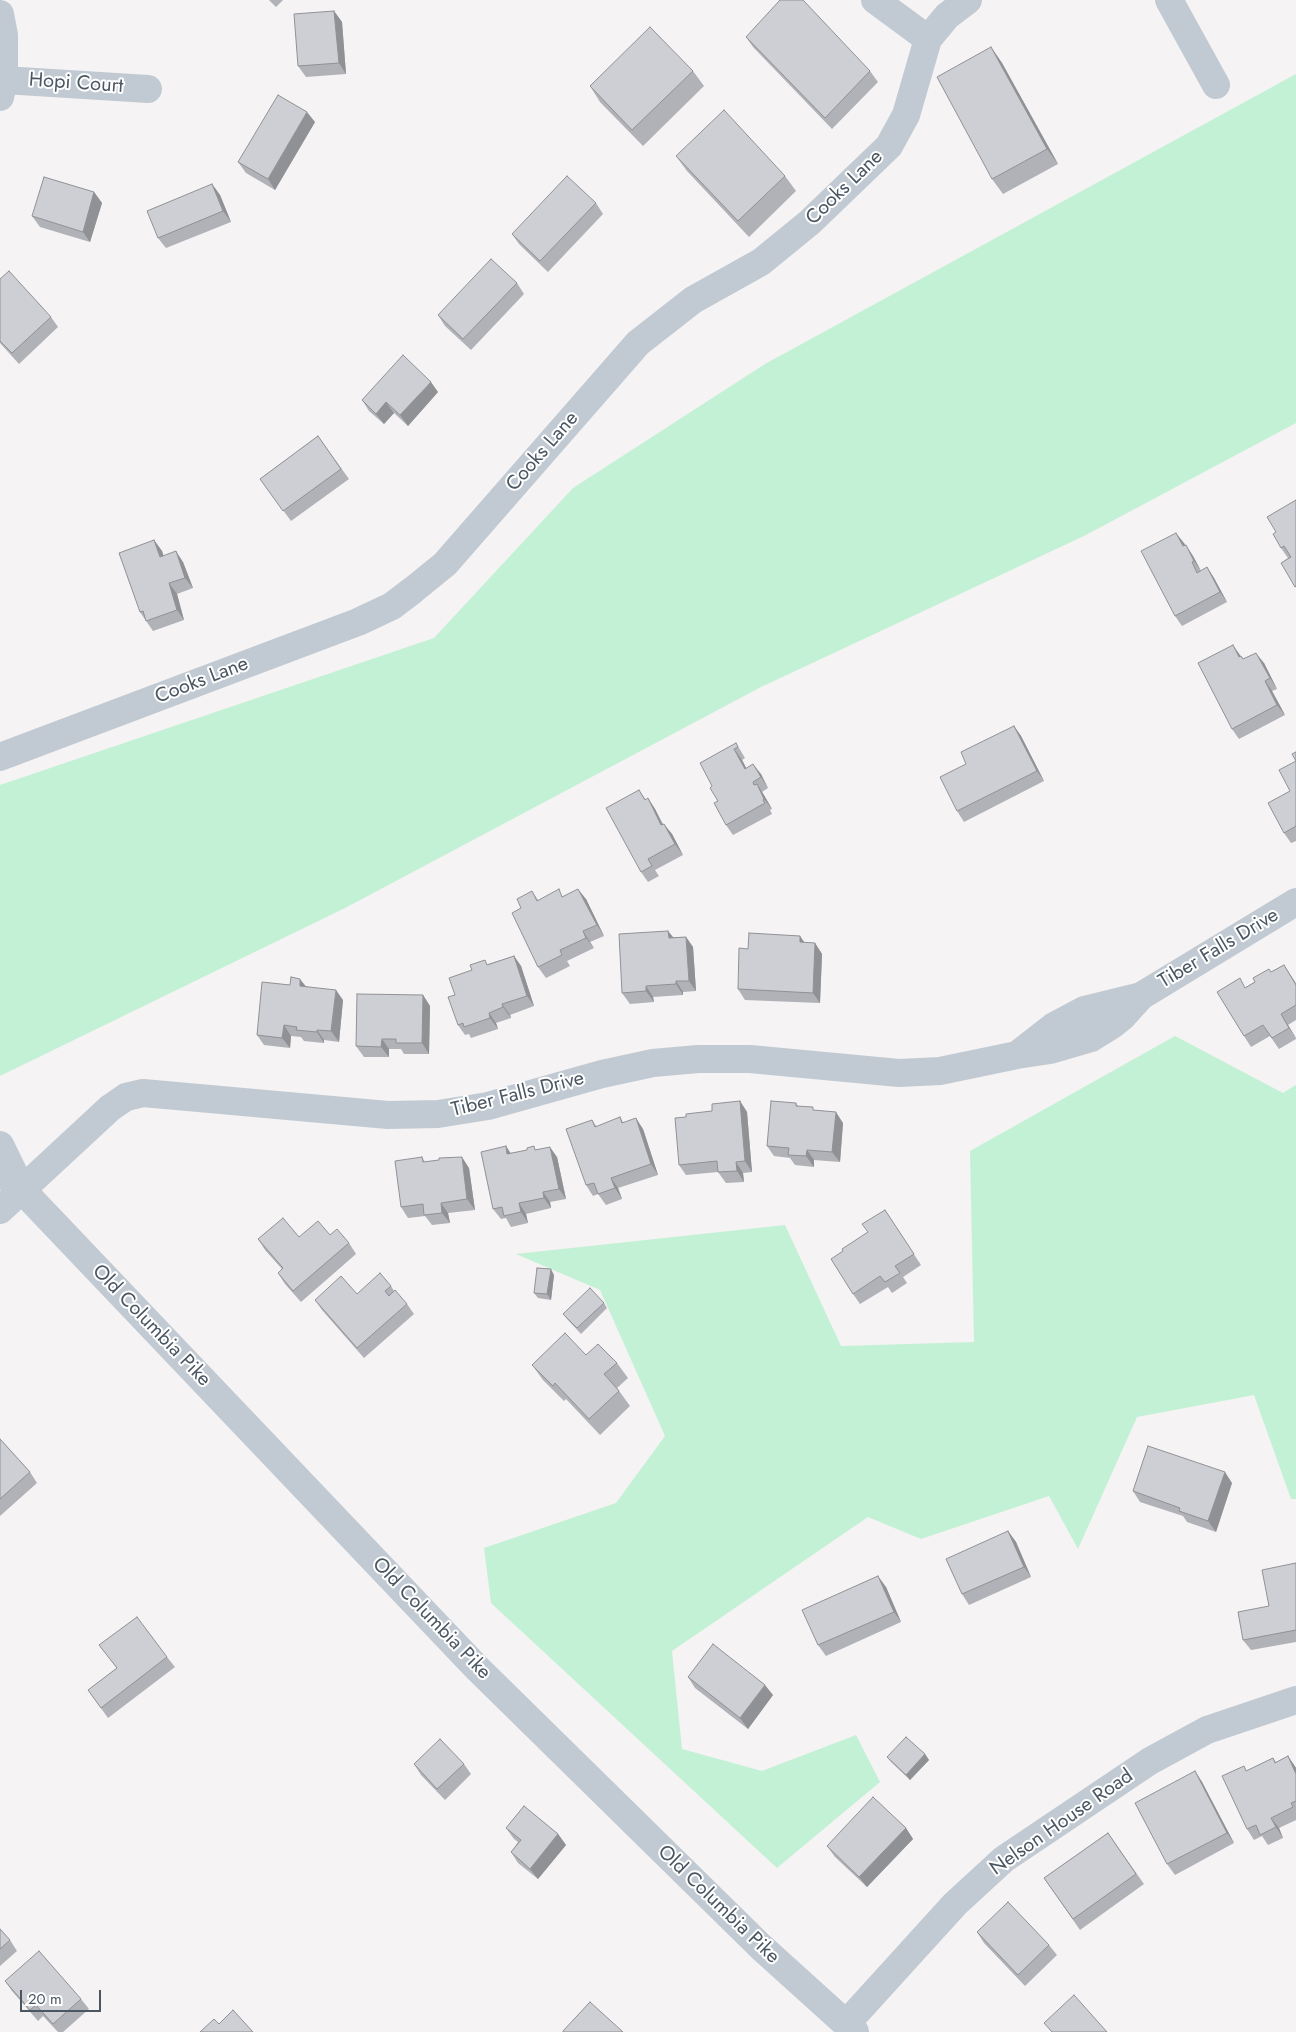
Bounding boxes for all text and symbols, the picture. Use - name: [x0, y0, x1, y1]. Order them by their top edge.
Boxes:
- street label: Hopi Court: [28, 69, 124, 99]
- street label: Cooks Lane: [801, 145, 889, 231]
- street label: Cooks Lane: [502, 407, 584, 497]
- street label: Cooks Lane: [152, 652, 252, 710]
- street label: Tiber Falls Drive: [1155, 904, 1283, 994]
- street label: Tiber Falls Drive: [449, 1067, 587, 1123]
- street label: Old Columbia Pike: [87, 1260, 215, 1392]
- street label: Old Columbia Pike: [367, 1553, 495, 1685]
- street label: Nelson House Road: [986, 1765, 1138, 1881]
- street label: Old Columbia Pike: [652, 1841, 784, 1969]
- scale bar: [22, 1980, 104, 2012]
- text: 20 m: [28, 1988, 62, 2010]

